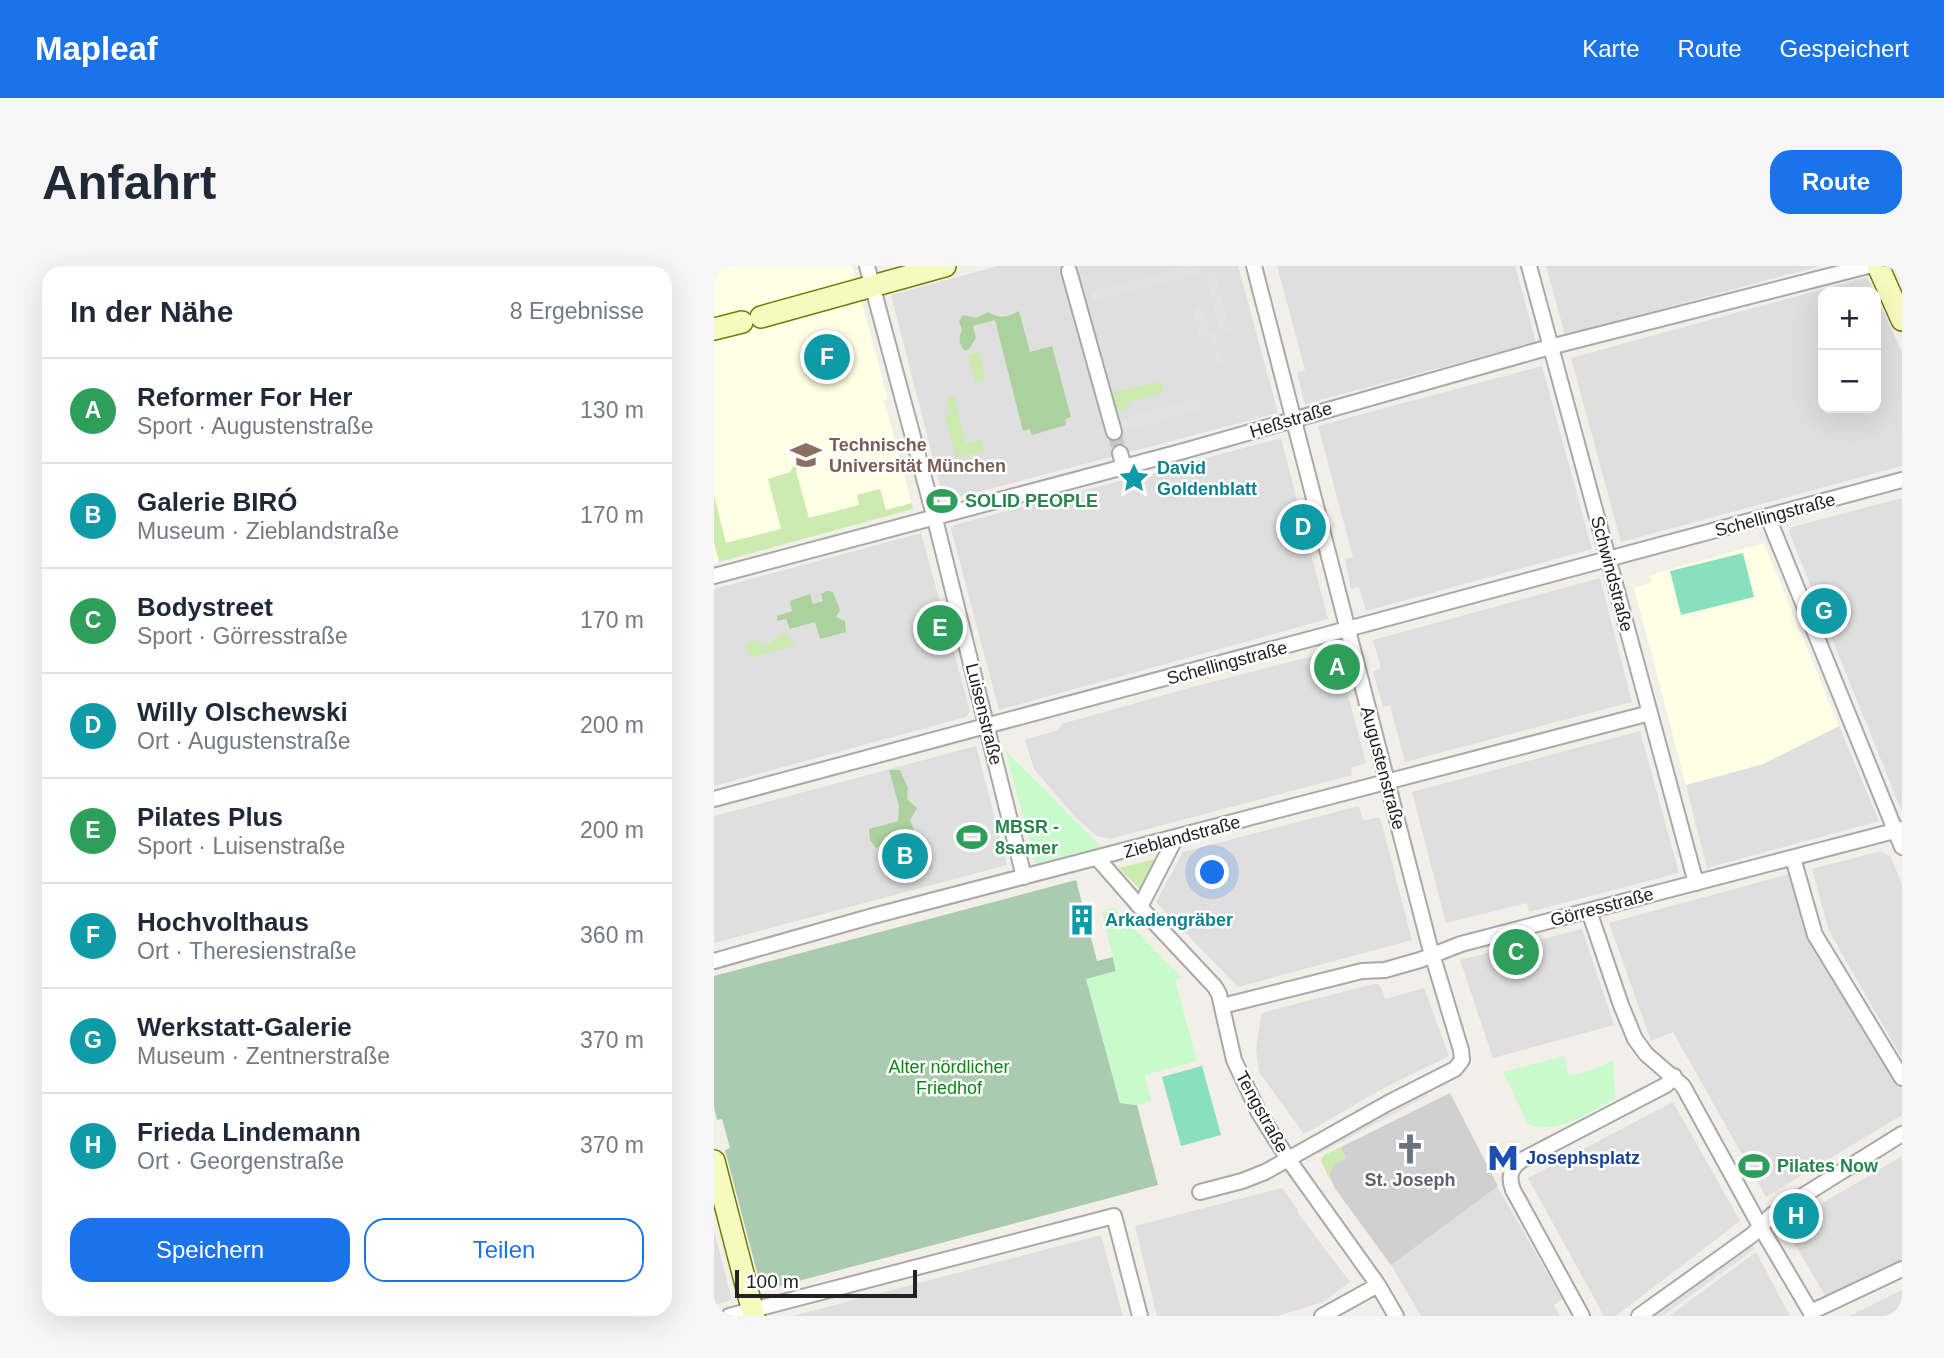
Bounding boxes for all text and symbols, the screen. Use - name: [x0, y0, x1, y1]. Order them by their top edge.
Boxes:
- text: Mapleaf: [35, 30, 158, 67]
- text: Karte: [1582, 35, 1640, 62]
- text: Route: [1678, 35, 1742, 62]
- text: Gespeichert: [1780, 35, 1909, 62]
- button: Route: [1770, 150, 1902, 214]
- text: Anfahrt: [42, 155, 216, 209]
- map controls: [1818, 287, 1881, 413]
- button: +: [1818, 287, 1881, 350]
- text: In der Nähe: [70, 295, 233, 328]
- text: 8 Ergebnisse: [510, 298, 644, 324]
- pin: F: [804, 331, 850, 383]
- button: −: [1818, 350, 1881, 413]
- text: Reformer For Her: [137, 382, 352, 412]
- text: A: [85, 397, 101, 423]
- text: 130 m: [580, 397, 644, 423]
- street label: Heßstraße: [1247, 398, 1335, 442]
- text: Sport · Augustenstraße: [137, 413, 374, 439]
- place label: Technische Universität München: [829, 435, 1006, 476]
- school or university icon: Technische Universität München: [789, 438, 823, 472]
- place label: David Goldenblatt: [1157, 458, 1257, 499]
- place icon: David Goldenblatt: [1117, 461, 1151, 495]
- sports icon: SOLID PEOPLE: [925, 484, 959, 518]
- text: Galerie BIRÓ: [137, 487, 297, 517]
- street label: Schellingstraße: [1712, 489, 1838, 541]
- place label: SOLID PEOPLE: [965, 491, 1098, 511]
- pin: D: [1280, 501, 1326, 553]
- text: B: [85, 502, 101, 528]
- text: 170 m: [580, 502, 644, 528]
- street label: Schwindstraße: [1587, 514, 1637, 634]
- text: Museum · Zieblandstraße: [137, 518, 399, 544]
- pin: G: [1801, 585, 1847, 637]
- text: Bodystreet: [137, 592, 273, 622]
- pin: E: [917, 602, 963, 654]
- text: C: [85, 607, 101, 633]
- text: 170 m: [580, 607, 644, 633]
- text: Sport · Görresstraße: [137, 623, 348, 649]
- street label: Schellingstraße: [1164, 637, 1290, 689]
- pin: A: [1314, 641, 1360, 693]
- street label: Luisenstraße: [962, 661, 1006, 767]
- text: Willy Olschewski: [137, 697, 348, 727]
- street label: Augustenstraße: [1357, 704, 1409, 832]
- text: D: [85, 712, 101, 738]
- text: 200 m: [580, 712, 644, 738]
- text: Ort · Augustenstraße: [137, 728, 350, 754]
- text: Pilates Plus: [137, 802, 283, 832]
- street label: Zieblandstraße: [1121, 812, 1243, 862]
- text: E: [85, 817, 101, 843]
- text: 200 m: [580, 817, 644, 843]
- place label: MBSR - 8samer: [995, 817, 1059, 858]
- sports icon: MBSR - 8samer: [955, 820, 989, 854]
- pin: B: [882, 830, 928, 882]
- text: Sport · Luisenstraße: [137, 833, 345, 859]
- your location: [1195, 855, 1229, 889]
- street label: Görresstraße: [1548, 884, 1656, 930]
- building icon: Arkadengräber: [1065, 903, 1099, 937]
- text: Hochvolthaus: [137, 907, 309, 937]
- place label: Arkadengräber: [1105, 910, 1233, 930]
- text: F: [86, 922, 100, 948]
- text: 360 m: [580, 922, 644, 948]
- pin: C: [1493, 926, 1539, 978]
- text: Ort · Theresienstraße: [137, 938, 356, 964]
- text: Werkstatt-Galerie: [137, 1012, 352, 1042]
- text: G: [84, 1027, 102, 1053]
- text: 370 m: [580, 1027, 644, 1053]
- text: Museum · Zentnerstraße: [137, 1043, 390, 1069]
- park label: Alter nördlicher Friedhof: [888, 1057, 1010, 1098]
- street label: Tengstraße: [1231, 1068, 1293, 1156]
- text: Frieda Lindemann: [137, 1117, 361, 1147]
- text: H: [85, 1132, 101, 1158]
- text: 370 m: [580, 1132, 644, 1158]
- church icon: St. Joseph: [1393, 1132, 1427, 1166]
- metro station icon: Josephsplatz: [1486, 1141, 1520, 1175]
- text: Ort · Georgenstraße: [137, 1148, 344, 1174]
- place label: Josephsplatz: [1526, 1148, 1640, 1168]
- sports icon: Pilates Now: [1737, 1149, 1771, 1183]
- place label: Pilates Now: [1777, 1156, 1879, 1176]
- place label: St. Joseph: [1364, 1170, 1456, 1190]
- pin: H: [1773, 1190, 1819, 1242]
- button: Speichern: [70, 1218, 350, 1282]
- button: Teilen: [364, 1218, 644, 1282]
- scale bar: [735, 1267, 917, 1299]
- text: 100 m: [746, 1271, 799, 1292]

